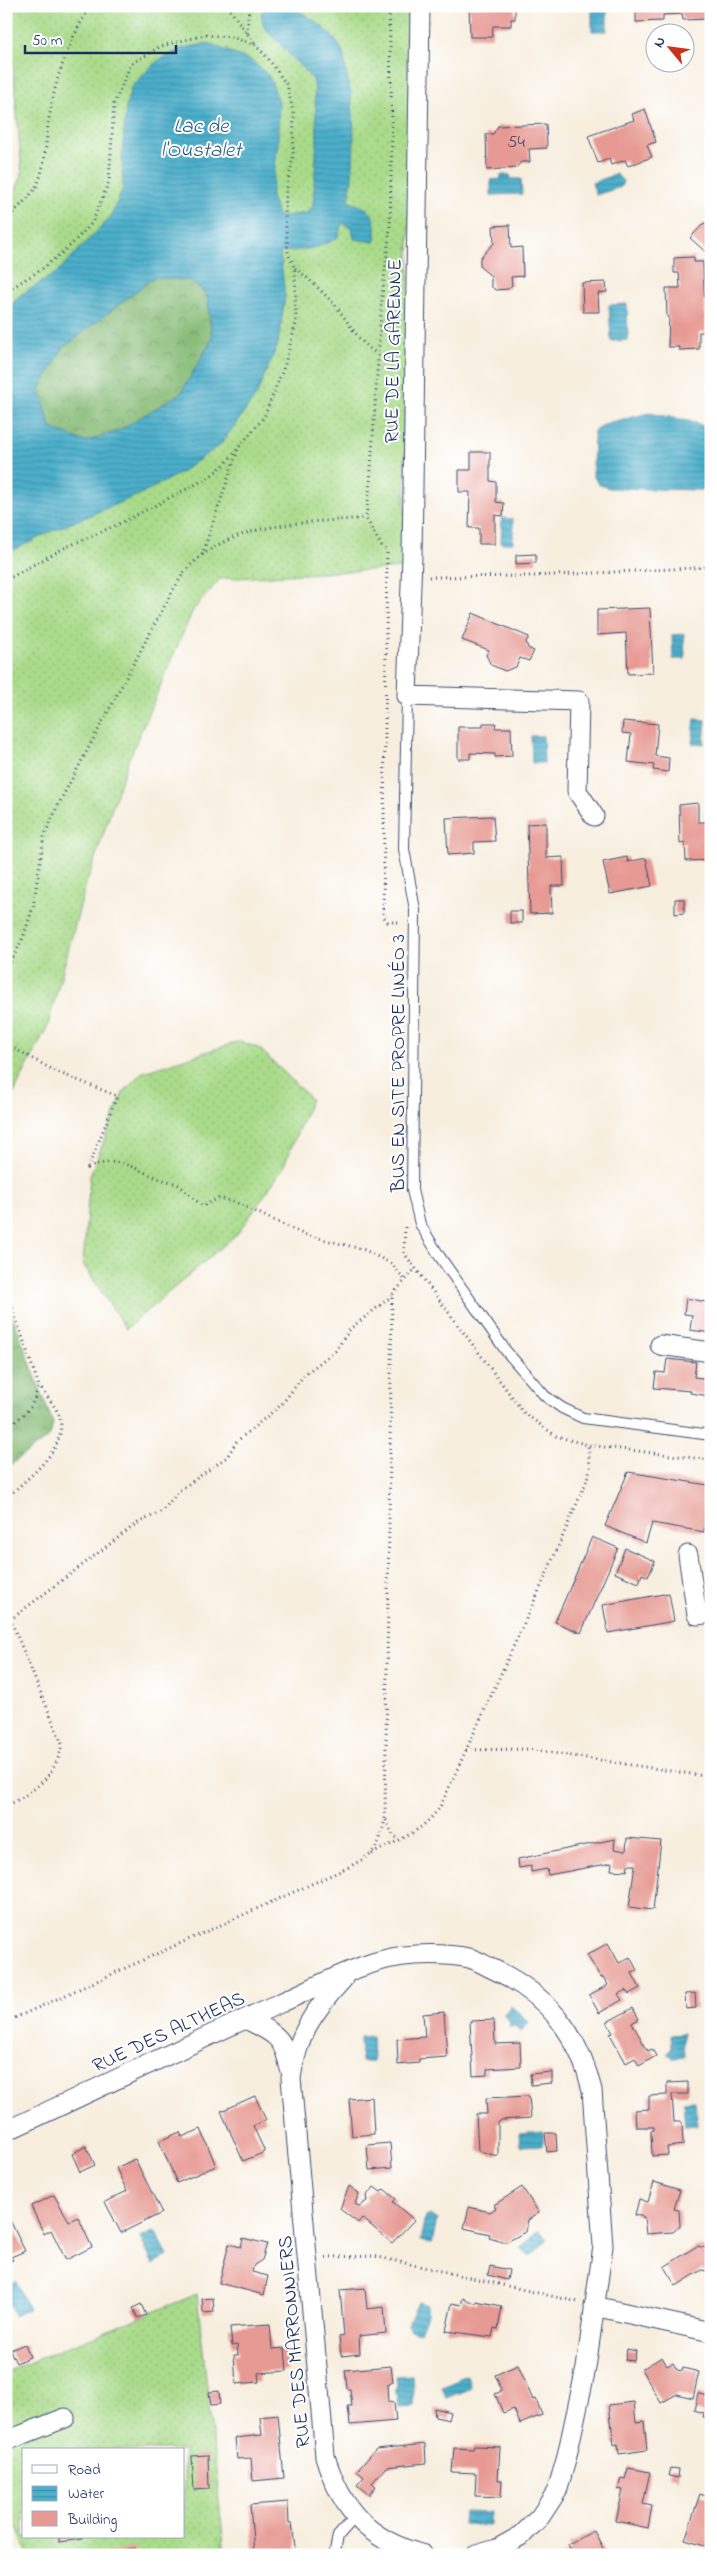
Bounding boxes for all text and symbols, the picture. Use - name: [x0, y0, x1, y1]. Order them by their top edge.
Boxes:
- scale bar: [25, 22, 176, 54]
- north arrow: [644, 22, 694, 72]
- text: 50 m: [32, 30, 63, 52]
- text: N: [648, 33, 671, 52]
- water label: Lac de l'Oustalet: [161, 112, 243, 166]
- house number: 54: [507, 130, 525, 156]
- street label: RUE DE LA GARENNE: [378, 259, 411, 444]
- street label: BUS EN SITE PROPRE LINÉO 3: [385, 934, 414, 1193]
- street label: RUE DES ALTHEAS: [88, 1985, 250, 2081]
- street label: RUE DES MARRONNIERS: [272, 2234, 319, 2449]
- legend: [22, 2448, 185, 2538]
- text: Road: [68, 2459, 101, 2481]
- text: Water: [68, 2483, 104, 2505]
- text: Building: [67, 2509, 117, 2532]

